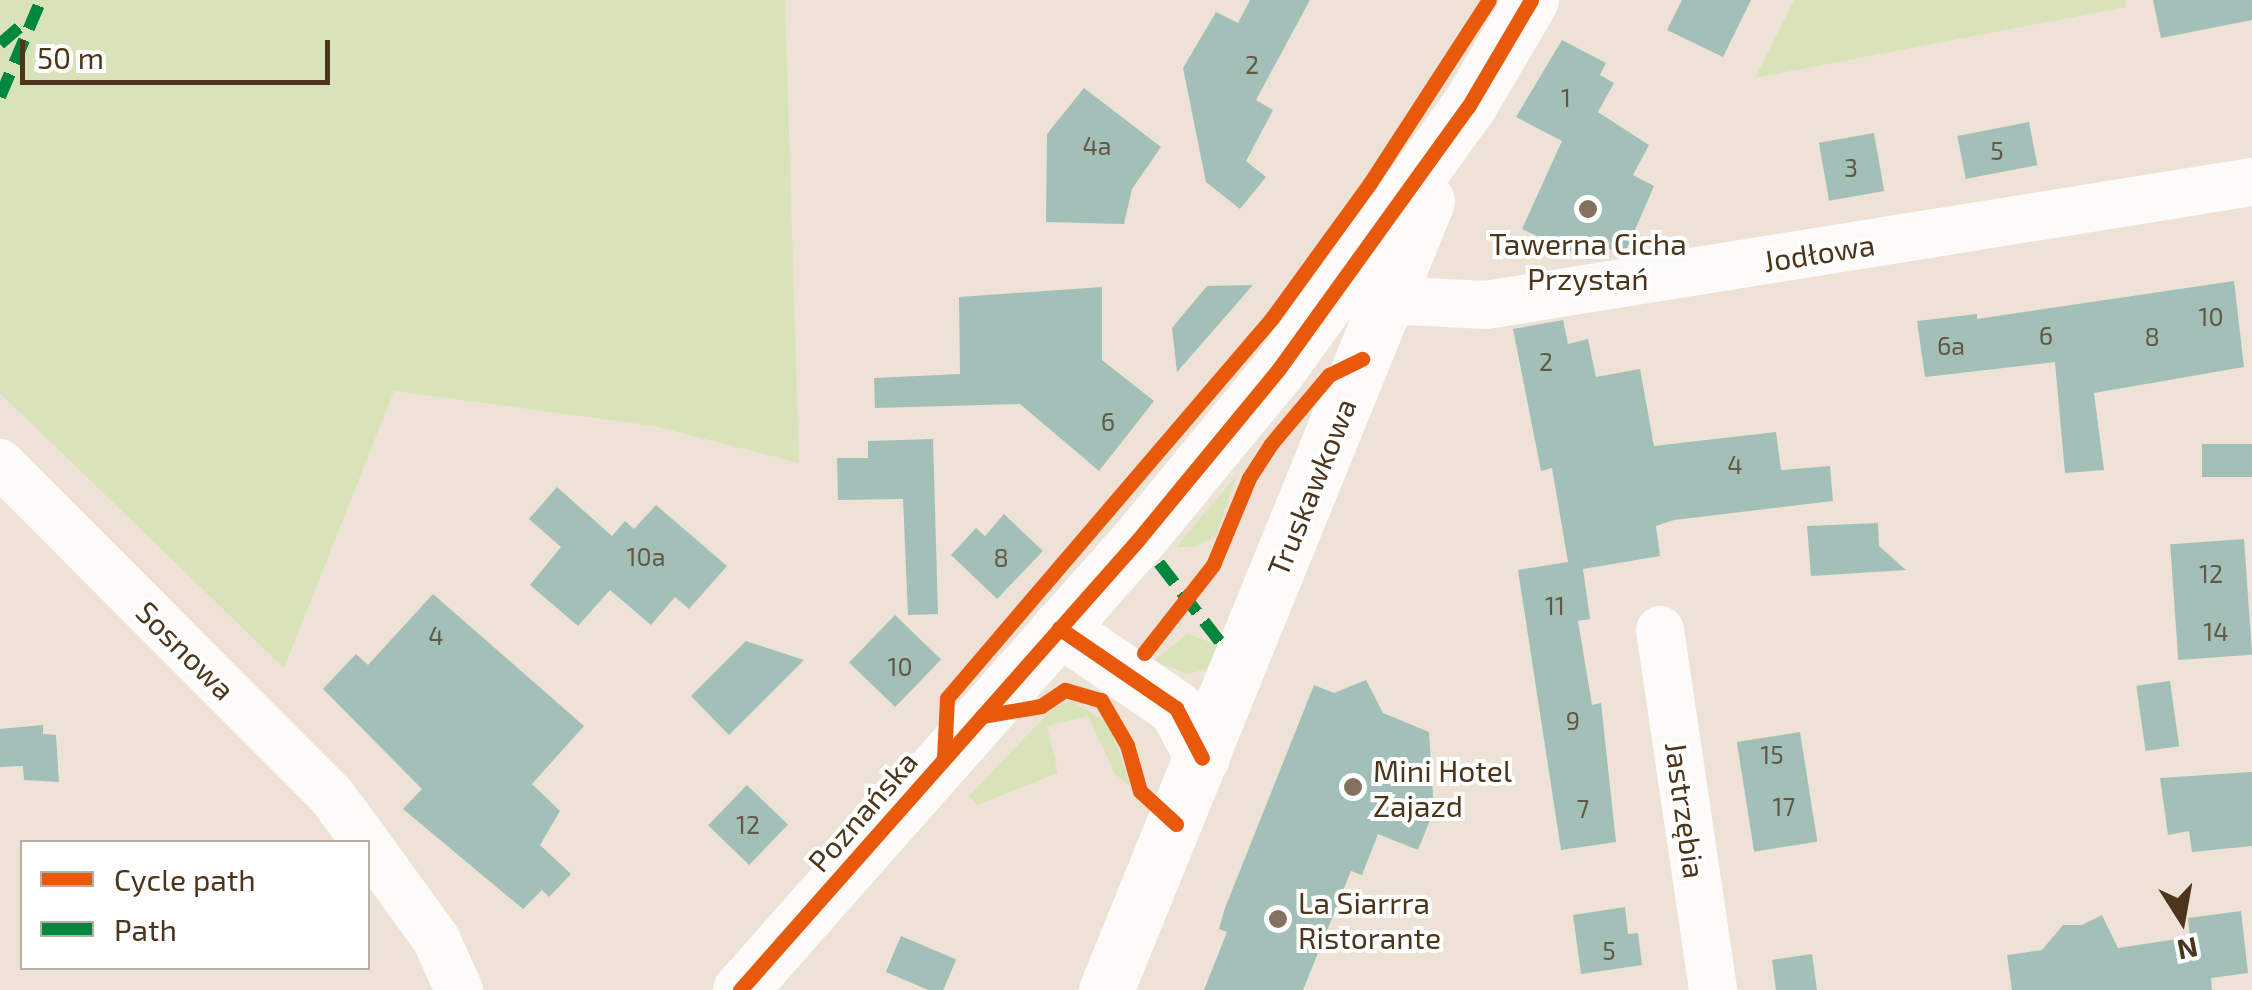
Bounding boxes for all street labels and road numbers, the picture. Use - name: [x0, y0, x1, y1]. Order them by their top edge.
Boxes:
- street label: Jodłowa: [1761, 225, 1877, 279]
- street label: Truskawkowa: [1259, 393, 1363, 581]
- street label: Sosnowa: [129, 593, 243, 707]
- street label: Jastrzębia: [1659, 739, 1713, 881]
- street label: Poznańska: [800, 743, 924, 879]

